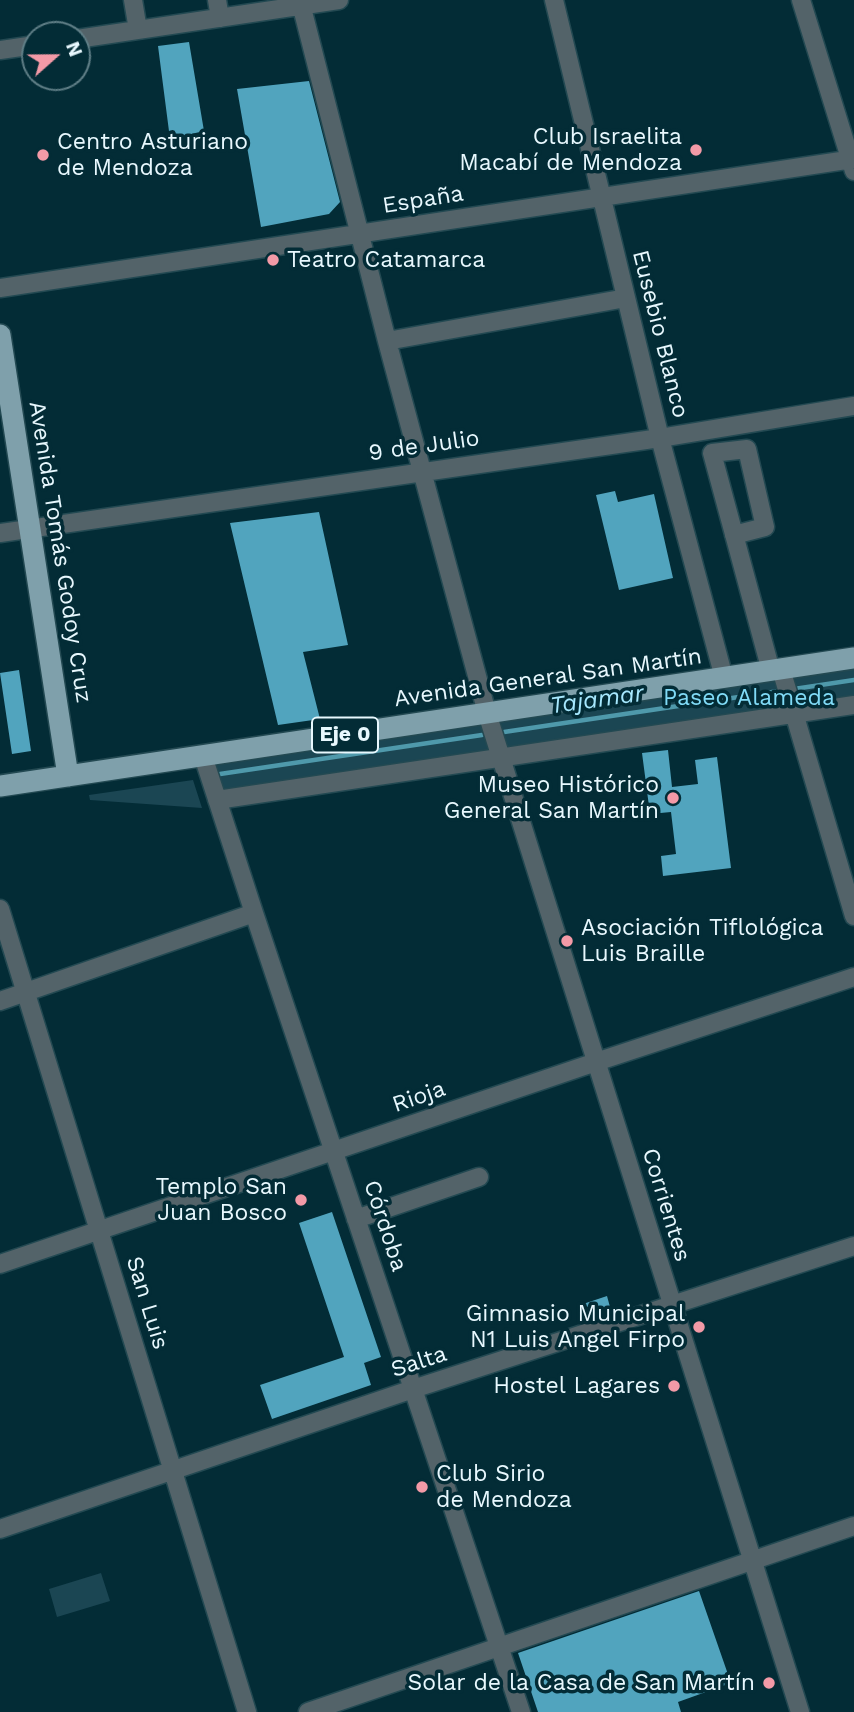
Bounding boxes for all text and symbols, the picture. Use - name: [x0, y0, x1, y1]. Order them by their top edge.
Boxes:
- north arrow: [21, 21, 91, 91]
- text: N: [61, 38, 87, 60]
- place label: Club Israelita Macabí de Mendoza: [459, 123, 682, 177]
- place label: Centro Asturiano de Mendoza: [57, 128, 248, 182]
- marker: Club Israelita Macabí de Mendoza: [688, 142, 704, 158]
- marker: Centro Asturiano de Mendoza: [35, 147, 51, 163]
- street label: España: [381, 180, 465, 220]
- place label: Teatro Catamarca: [287, 246, 485, 274]
- street label: Eusebio Blanco: [626, 247, 694, 421]
- marker: Teatro Catamarca: [265, 252, 281, 268]
- street label: Avenida Tomás Godoy Cruz: [23, 399, 97, 705]
- street label: 9 de Julio: [367, 425, 481, 467]
- street label: Avenida General San Martín: [392, 643, 704, 713]
- water label: Tajamar: [548, 679, 646, 721]
- park label: Paseo Alameda: [663, 684, 835, 712]
- road number: Eje 0: [312, 718, 378, 752]
- place label: Museo Histórico General San Martín: [444, 771, 659, 825]
- marker: Museo Histórico General San Martín: [665, 790, 681, 806]
- place label: Asociación Tiflológica Luis Braille: [581, 914, 823, 968]
- marker: Asociación Tiflológica Luis Braille: [559, 933, 575, 949]
- street label: Rioja: [389, 1075, 449, 1119]
- street label: Corrientes: [636, 1145, 696, 1265]
- place label: Templo San Juan Bosco: [156, 1173, 287, 1227]
- street label: Córdoba: [357, 1177, 413, 1275]
- marker: Templo San Juan Bosco: [293, 1192, 309, 1208]
- street label: San Luis: [120, 1253, 174, 1353]
- place label: Gimnasio Municipal N1 Luis Angel Firpo: [466, 1300, 685, 1354]
- marker: Gimnasio Municipal N1 Luis Angel Firpo: [691, 1319, 707, 1335]
- street label: Salta: [388, 1340, 450, 1384]
- place label: Hostel Lagares: [493, 1372, 660, 1400]
- marker: Hostel Lagares: [666, 1378, 682, 1394]
- place label: Club Sirio de Mendoza: [436, 1460, 572, 1514]
- marker: Club Sirio de Mendoza: [414, 1479, 430, 1495]
- place label: Solar de la Casa de San Martín: [408, 1669, 755, 1697]
- marker: Solar de la Casa de San Martín: [761, 1675, 777, 1691]

